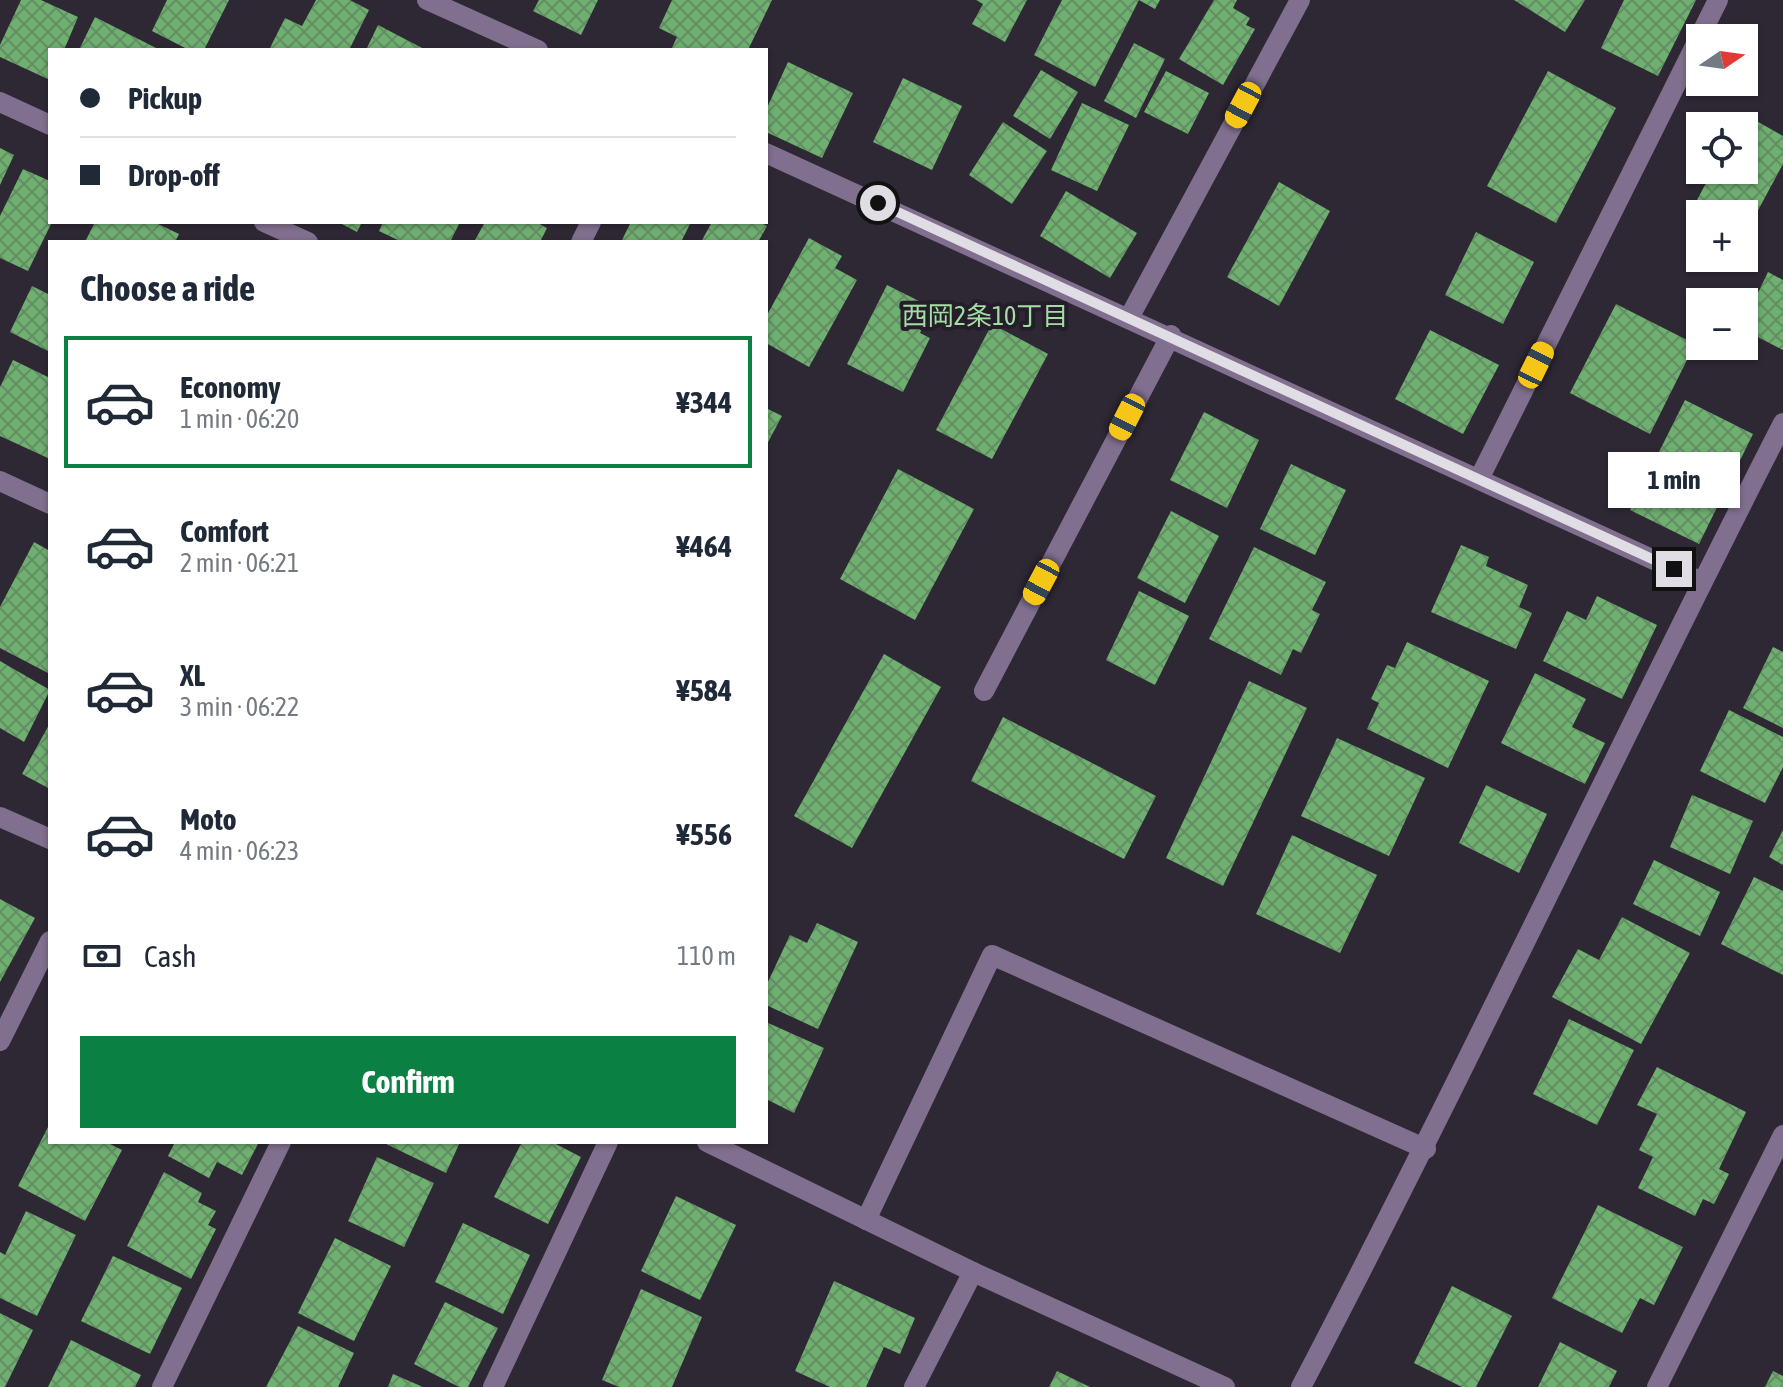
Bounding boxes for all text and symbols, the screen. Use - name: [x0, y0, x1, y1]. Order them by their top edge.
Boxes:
- north arrow: [1686, 24, 1758, 96]
- map controls: [1686, 24, 1758, 360]
- car: [1221, 78, 1265, 132]
- text: Pickup: [128, 81, 202, 115]
- button: locate: [1686, 112, 1758, 184]
- text: Drop-off: [128, 158, 220, 192]
- route start: [860, 185, 896, 221]
- button: +: [1686, 200, 1758, 272]
- text: Choose a ride: [80, 267, 255, 309]
- button: −: [1686, 288, 1758, 360]
- district label: 西岡2条10丁目: [902, 301, 1068, 331]
- car: [1515, 338, 1557, 392]
- icon: car: [84, 366, 156, 438]
- text: Economy: [180, 370, 281, 404]
- text: ¥344: [676, 385, 732, 419]
- car: [1105, 390, 1149, 444]
- text: 1 min · 06:20: [180, 404, 299, 434]
- callout: 1 min: [1608, 453, 1740, 509]
- text: 1 min: [1647, 465, 1701, 495]
- icon: car: [84, 510, 156, 582]
- text: Comfort: [180, 514, 269, 548]
- text: ¥464: [676, 529, 732, 563]
- text: 2 min · 06:21: [180, 548, 299, 578]
- route end: [1656, 551, 1692, 587]
- car: [1019, 555, 1063, 609]
- icon: car: [84, 654, 156, 726]
- text: XL: [180, 658, 205, 692]
- text: ¥584: [676, 673, 732, 707]
- text: 3 min · 06:22: [180, 692, 299, 722]
- icon: car: [84, 798, 156, 870]
- text: Moto: [180, 802, 237, 836]
- text: ¥556: [676, 817, 732, 851]
- text: 4 min · 06:23: [180, 836, 299, 866]
- icon: cash: [80, 934, 124, 978]
- text: Cash: [144, 939, 197, 973]
- text: 110 m: [677, 941, 736, 971]
- button: Confirm: [80, 1036, 736, 1128]

